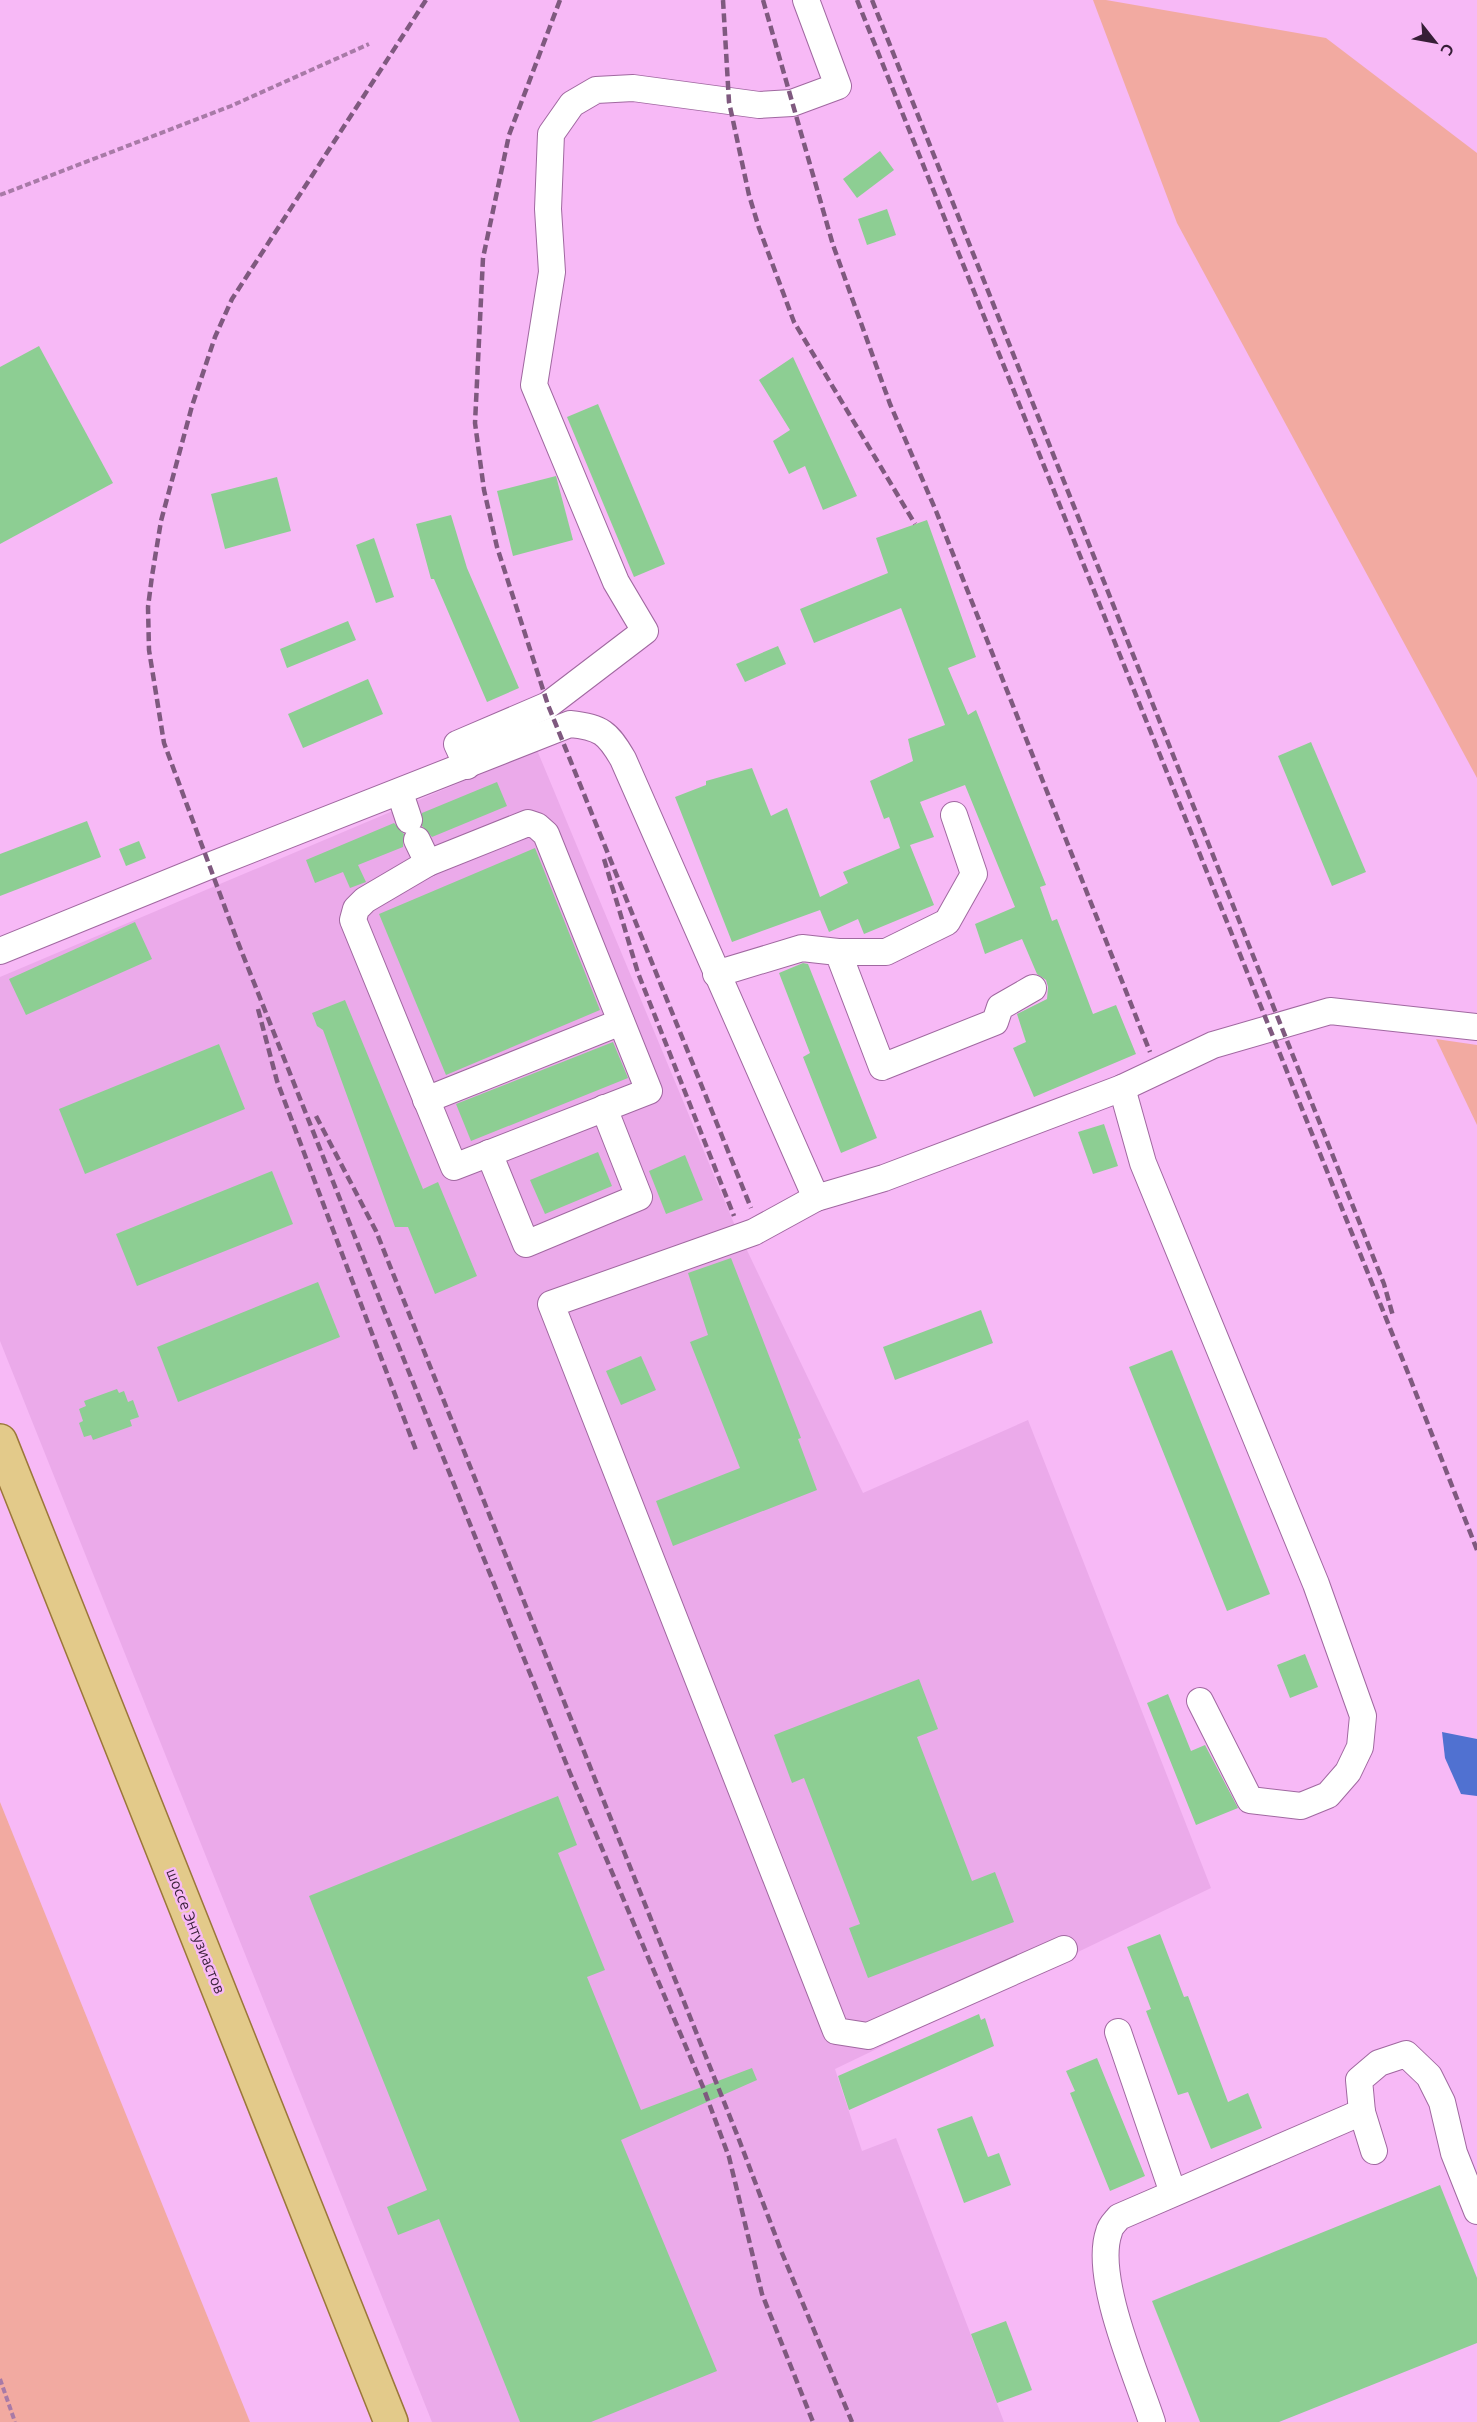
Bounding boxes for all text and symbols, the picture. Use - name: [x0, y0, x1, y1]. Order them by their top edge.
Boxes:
- north arrow: [1405, 12, 1465, 72]
- text: С: [1438, 41, 1458, 59]
- street label: шоссе Энтузиастов: [163, 1866, 229, 1996]

